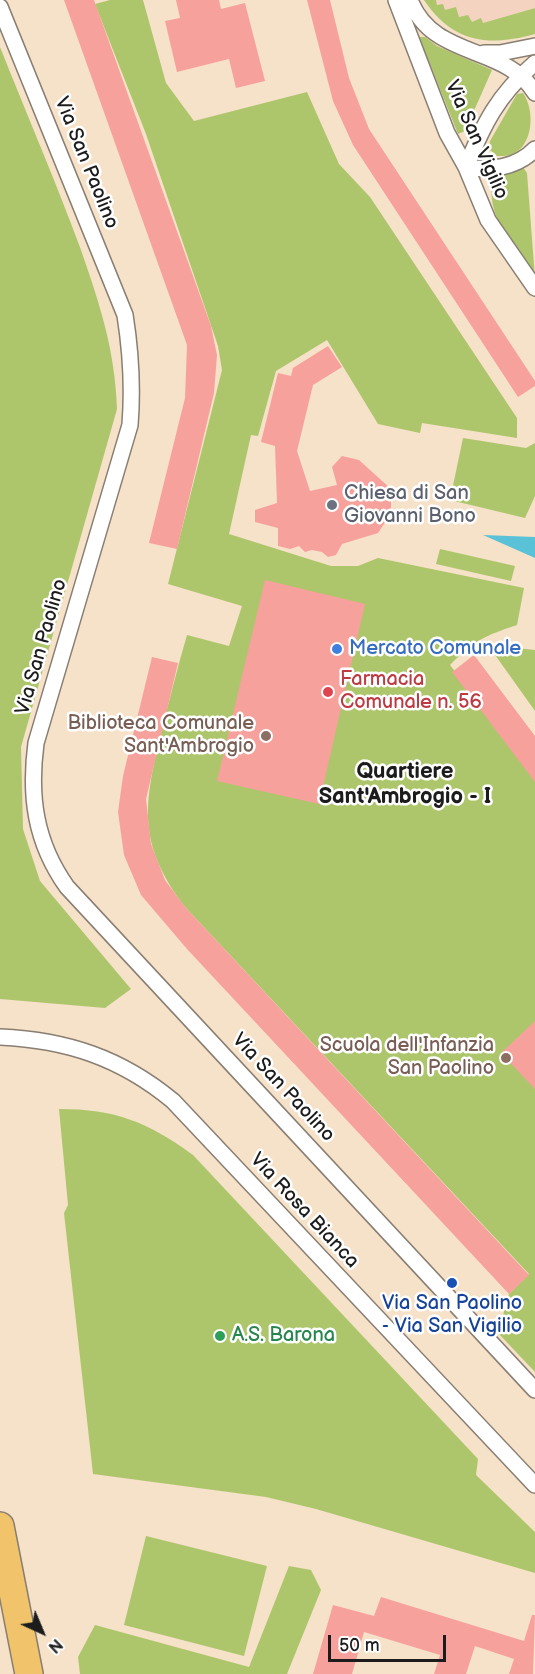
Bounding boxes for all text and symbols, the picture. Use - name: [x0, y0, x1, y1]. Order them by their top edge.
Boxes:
- street label: Via San Vigilio: [439, 77, 513, 203]
- street label: Via San Paolino: [49, 94, 123, 232]
- place label: Chiesa di San Giovanni Bono: [344, 482, 476, 529]
- marker: Chiesa di San Giovanni Bono: [325, 498, 339, 512]
- street label: Via San Paolino: [11, 576, 73, 718]
- place label: Mercato Comunale: [349, 637, 521, 661]
- marker: Mercato Comunale: [330, 642, 344, 656]
- place label: Farmacia Comunale n. 56: [340, 668, 482, 715]
- marker: Farmacia Comunale n. 56: [321, 685, 335, 699]
- place label: Biblioteca Comunale Sant'Ambrogio: [67, 712, 254, 759]
- marker: Biblioteca Comunale Sant'Ambrogio: [259, 729, 273, 743]
- district label: Quartiere Sant'Ambrogio - I: [319, 759, 491, 810]
- street label: Via San Paolino: [226, 1029, 340, 1147]
- place label: Scuola dell'Infanzia San Paolino: [320, 1034, 494, 1081]
- marker: Scuola dell'Infanzia San Paolino: [499, 1051, 513, 1065]
- street label: Via Rosa Bianca: [244, 1148, 364, 1274]
- marker: Via San Paolino - Via San Vigilio: [445, 1276, 459, 1290]
- place label: Via San Paolino - Via San Vigilio: [382, 1292, 522, 1339]
- place label: A.S. Barona: [232, 1324, 335, 1348]
- marker: A.S. Barona: [213, 1329, 227, 1343]
- north arrow: [12, 1602, 72, 1662]
- scale bar: [331, 1623, 450, 1661]
- text: N: [44, 1634, 66, 1656]
- text: 50 m: [339, 1635, 380, 1656]

